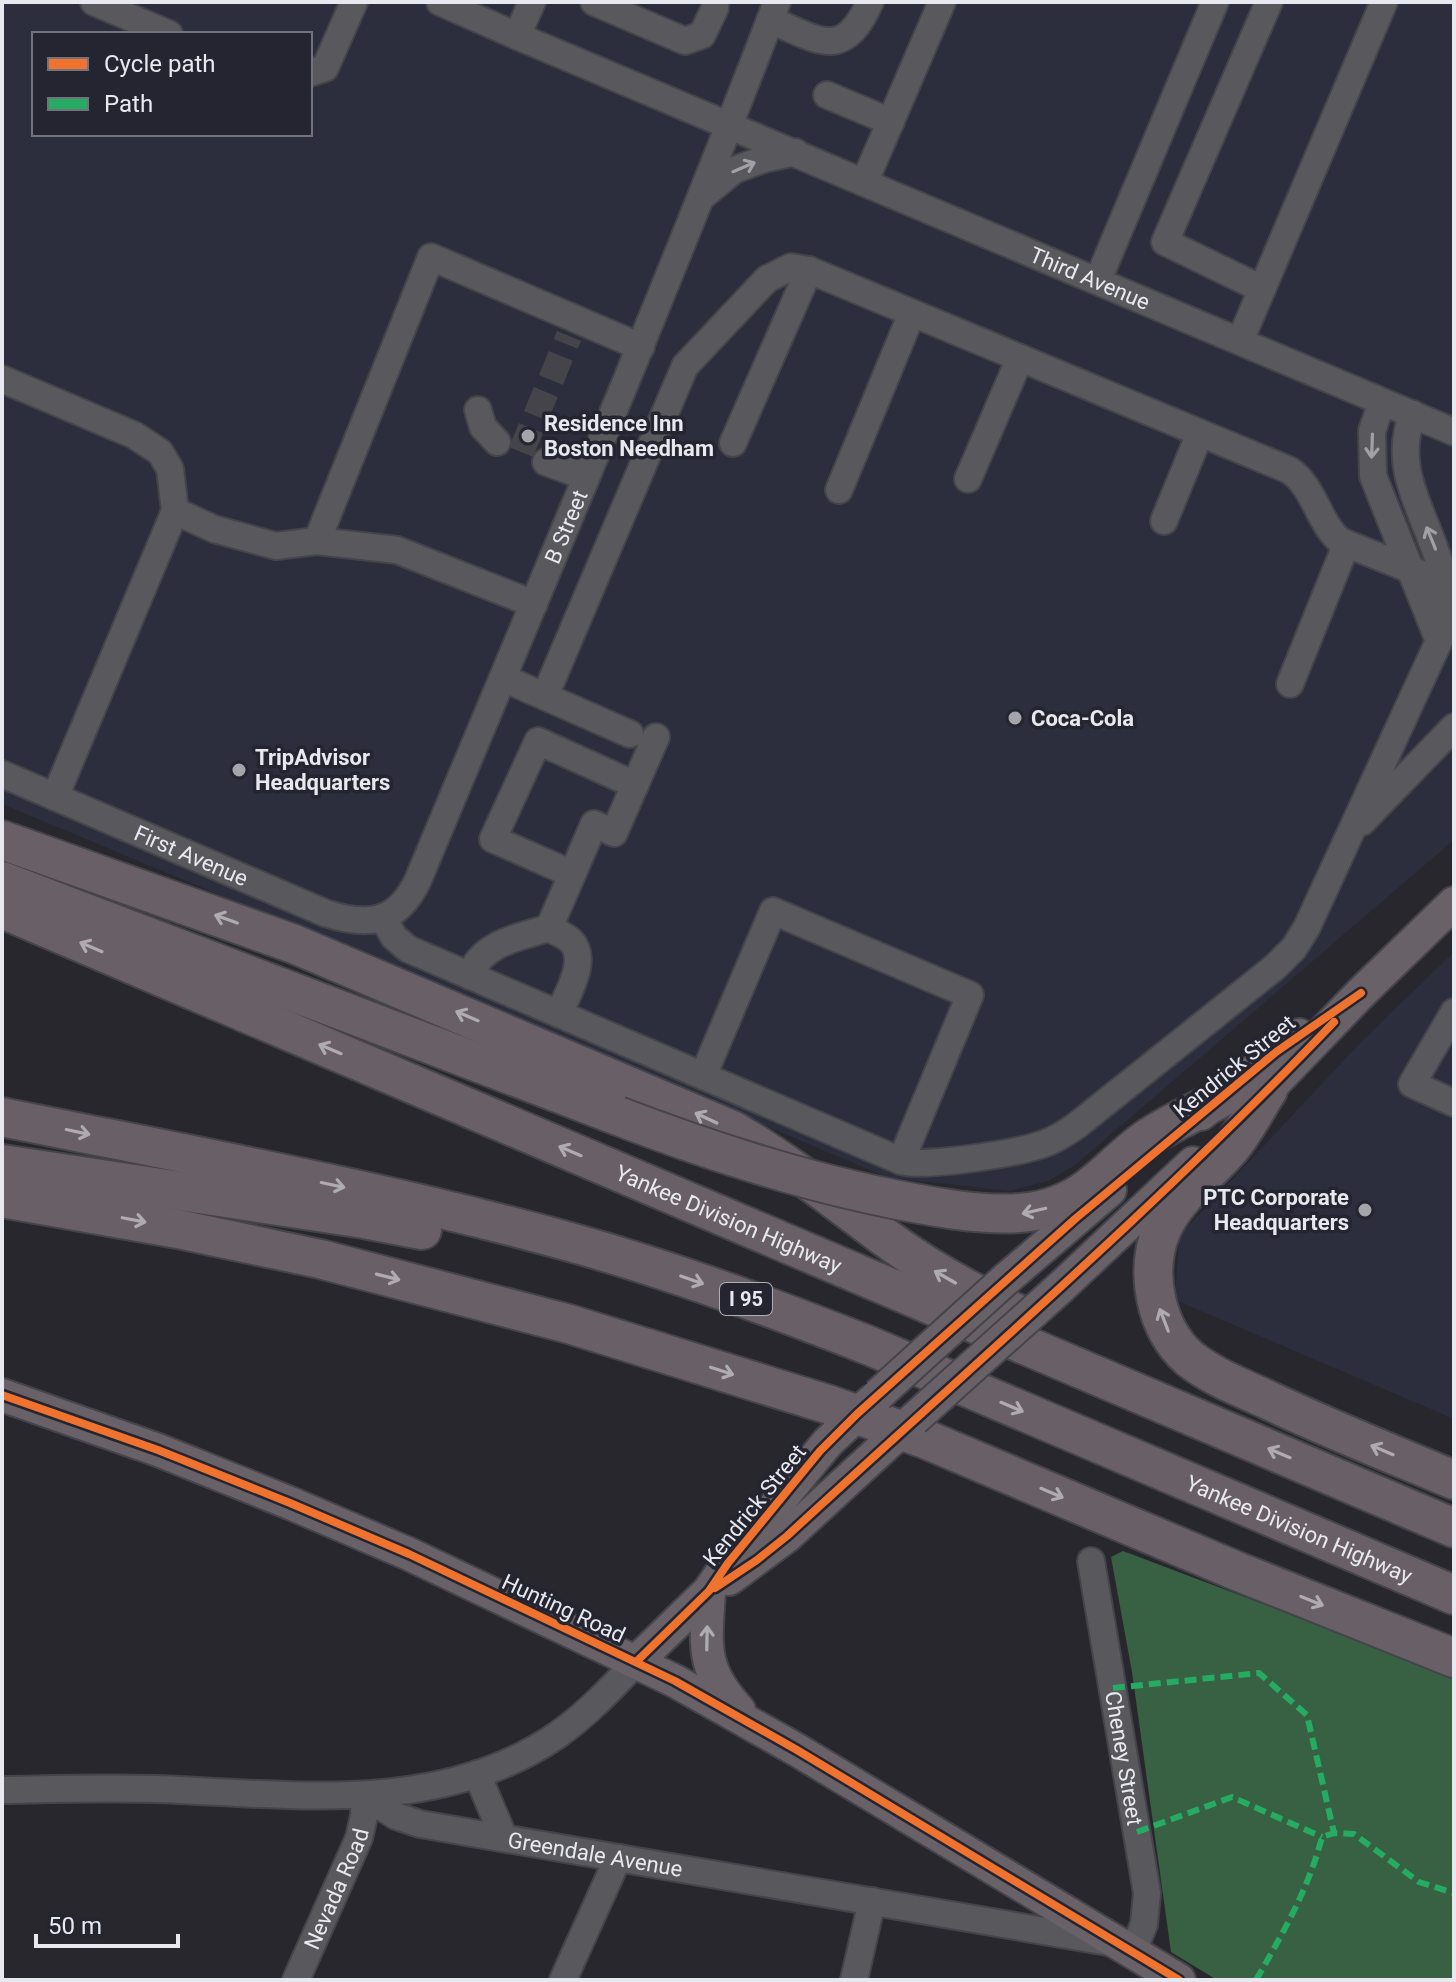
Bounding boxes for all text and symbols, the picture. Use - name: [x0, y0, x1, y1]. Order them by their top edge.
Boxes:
- legend: [32, 32, 312, 136]
- text: Cycle path: [104, 50, 216, 78]
- text: Path: [104, 90, 153, 118]
- one-way arrow: [731, 158, 756, 173]
- street label: Third Avenue: [1026, 242, 1153, 315]
- place label: Residence Inn Boston Needham: [544, 411, 714, 461]
- marker: Residence Inn Boston Needham: [519, 427, 537, 445]
- one-way arrow: [1364, 432, 1379, 459]
- street label: B Street: [540, 487, 593, 567]
- one-way arrow: [1422, 526, 1437, 551]
- place label: Coca-Cola: [1031, 706, 1134, 731]
- marker: Coca-Cola: [1006, 709, 1024, 727]
- place label: TripAdvisor Headquarters: [255, 745, 390, 795]
- marker: TripAdvisor Headquarters: [230, 761, 248, 779]
- street label: First Avenue: [130, 820, 252, 891]
- one-way arrow: [213, 910, 238, 925]
- one-way arrow: [79, 939, 104, 954]
- one-way arrow: [455, 1008, 479, 1023]
- street label: Kendrick Street: [1169, 1010, 1300, 1123]
- one-way arrow: [319, 1041, 343, 1055]
- one-way arrow: [694, 1110, 718, 1125]
- one-way arrow: [65, 1126, 91, 1141]
- one-way arrow: [558, 1142, 583, 1157]
- street label: Yankee Division Highway: [612, 1160, 846, 1279]
- one-way arrow: [320, 1178, 345, 1193]
- place label: PTC Corporate Headquarters: [1203, 1185, 1349, 1235]
- marker: PTC Corporate Headquarters: [1356, 1201, 1374, 1219]
- one-way arrow: [1022, 1204, 1048, 1219]
- one-way arrow: [121, 1214, 146, 1229]
- one-way arrow: [934, 1268, 957, 1284]
- one-way arrow: [374, 1270, 400, 1285]
- one-way arrow: [680, 1274, 705, 1289]
- road number: I 95: [720, 1283, 772, 1315]
- one-way arrow: [1156, 1308, 1170, 1333]
- one-way arrow: [709, 1364, 734, 1379]
- one-way arrow: [999, 1400, 1024, 1415]
- street label: Kendrick Street: [698, 1440, 811, 1571]
- one-way arrow: [1370, 1441, 1395, 1456]
- one-way arrow: [1268, 1445, 1292, 1460]
- street label: Yankee Division Highway: [1182, 1470, 1416, 1589]
- one-way arrow: [1039, 1486, 1064, 1501]
- street label: Hunting Road: [498, 1569, 629, 1648]
- one-way arrow: [1299, 1595, 1324, 1609]
- one-way arrow: [699, 1625, 714, 1652]
- street label: Cheney Street: [1100, 1689, 1147, 1827]
- street label: Nevada Road: [299, 1826, 374, 1953]
- street label: Greendale Avenue: [506, 1827, 684, 1882]
- scale bar: [36, 1898, 178, 1948]
- text: 50 m: [48, 1912, 102, 1940]

